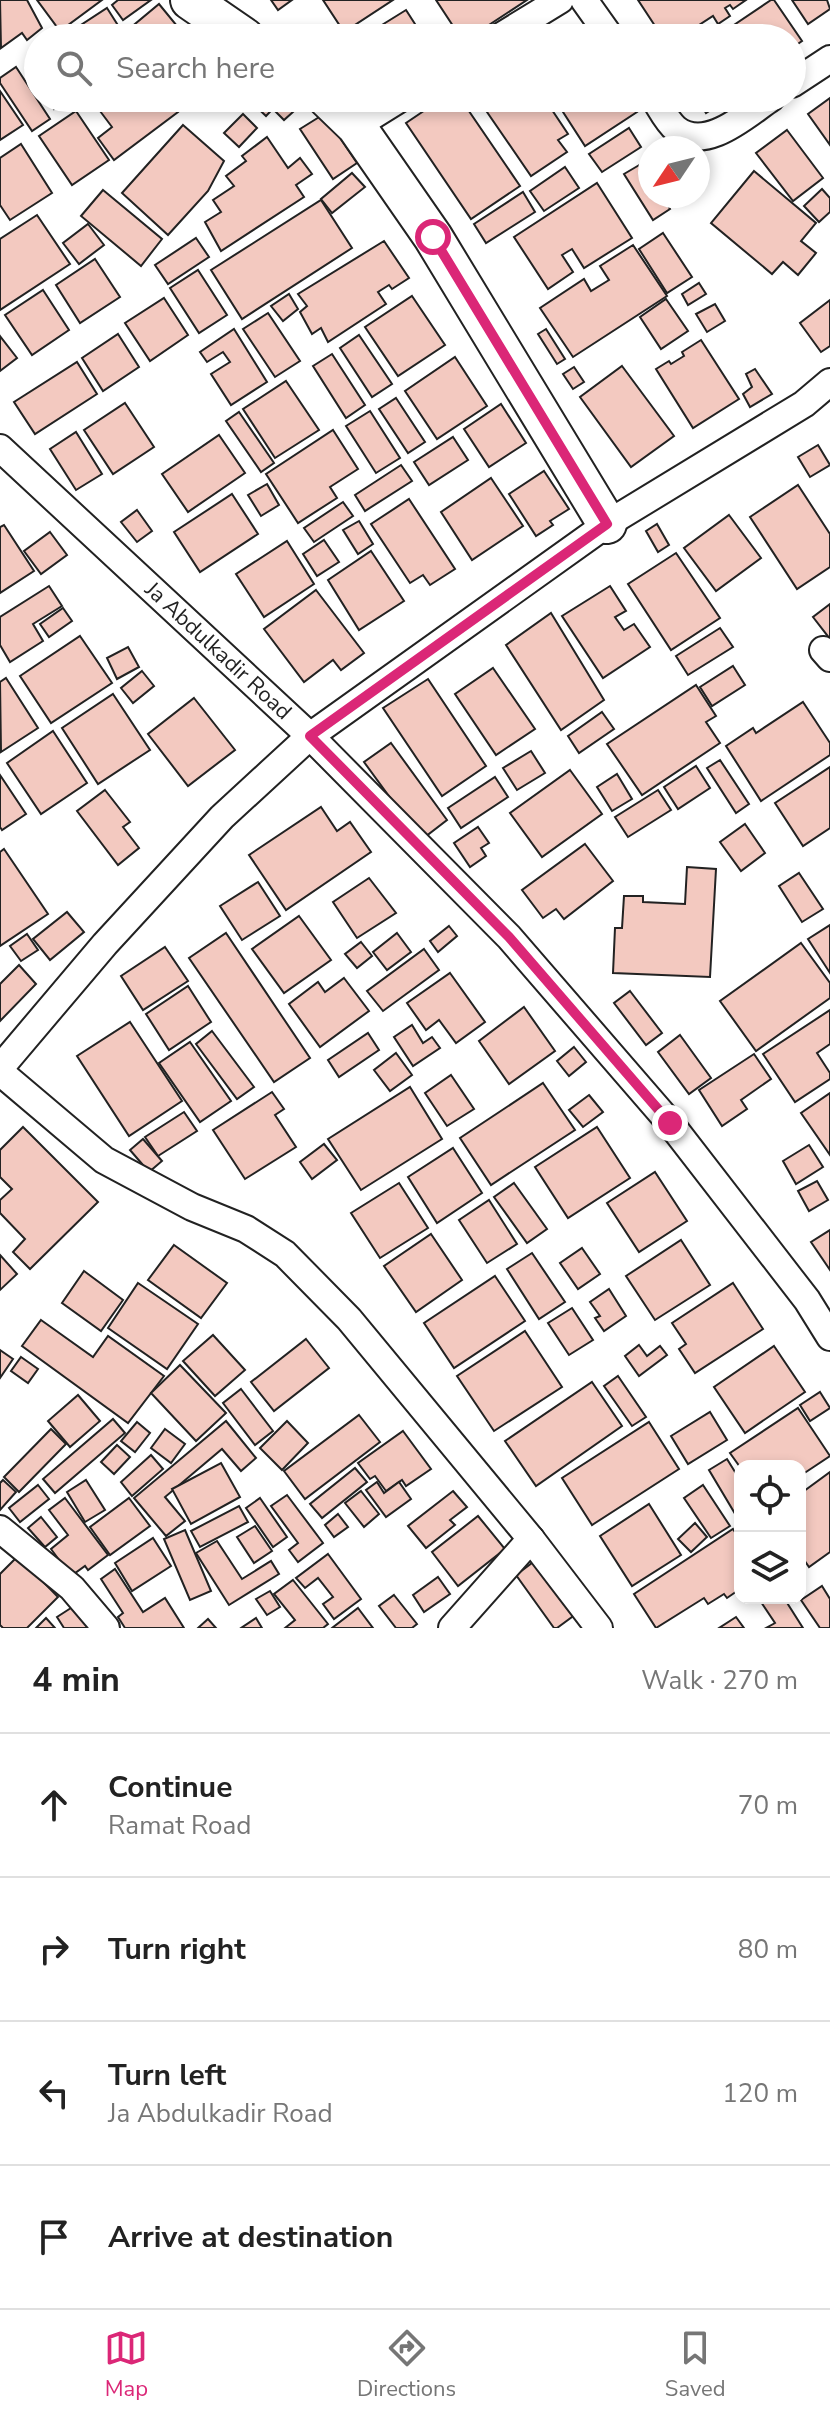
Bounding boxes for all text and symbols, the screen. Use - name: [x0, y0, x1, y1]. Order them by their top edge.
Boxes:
- search box: [24, 24, 806, 112]
- icon: search: [52, 46, 96, 90]
- text: Search here: [116, 48, 275, 89]
- north arrow: [638, 136, 710, 208]
- route start: [415, 219, 451, 255]
- street label: Ja Abdulkadir Road: [138, 574, 298, 727]
- route end: [652, 1105, 688, 1141]
- map controls: [734, 1460, 806, 1604]
- button: locate: [734, 1460, 806, 1532]
- button: layers: [734, 1532, 806, 1604]
- text: 4 min: [32, 1657, 120, 1703]
- text: Walk · 270 m: [641, 1663, 798, 1698]
- text: Continue: [108, 1767, 233, 1808]
- icon: ahead: [32, 1783, 76, 1827]
- text: 70 m: [738, 1788, 798, 1823]
- text: Ramat Road: [108, 1808, 251, 1843]
- icon: right: [32, 1927, 76, 1971]
- text: Turn right: [108, 1929, 246, 1970]
- text: 80 m: [738, 1932, 798, 1967]
- text: Turn left: [108, 2055, 226, 2096]
- icon: left: [32, 2071, 76, 2115]
- text: 120 m: [722, 2076, 798, 2111]
- text: Ja Abdulkadir Road: [108, 2096, 333, 2131]
- icon: arrive: [32, 2215, 76, 2259]
- text: Arrive at destination: [108, 2217, 393, 2258]
- tab: Map: [104, 2326, 148, 2404]
- tab: Directions: [357, 2326, 456, 2404]
- tab: Saved: [665, 2326, 726, 2404]

